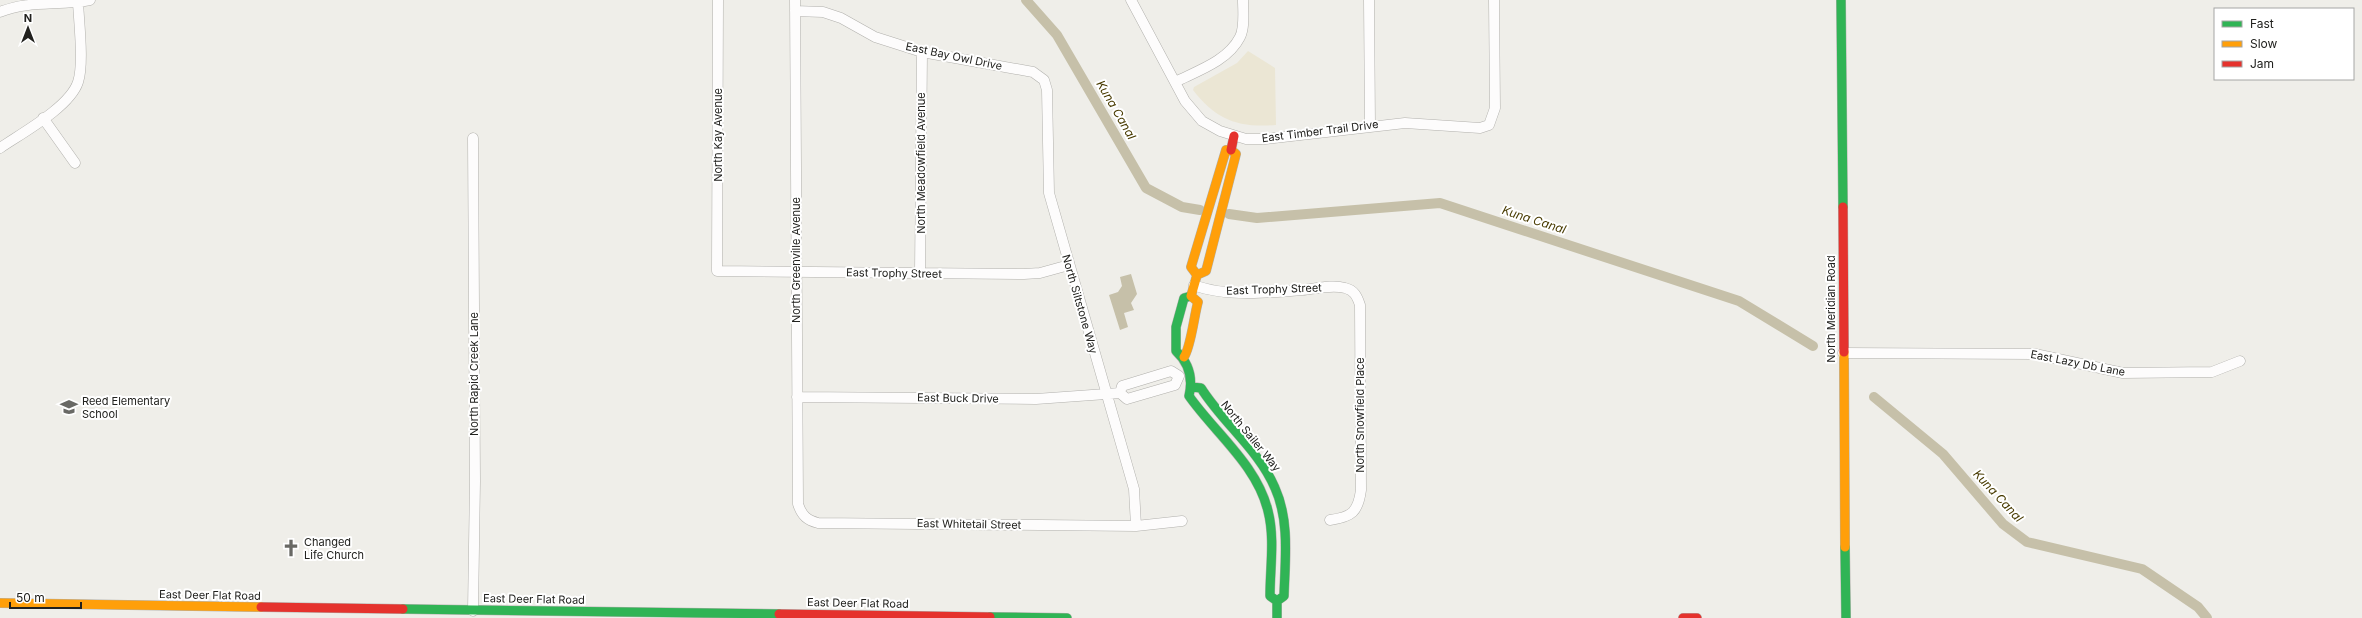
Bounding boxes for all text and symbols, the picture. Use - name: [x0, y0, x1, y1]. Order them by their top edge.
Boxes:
- north arrow: [8, 8, 48, 48]
- legend: [2214, 8, 2354, 80]
- text: N: [24, 11, 32, 25]
- text: Fast: [2250, 16, 2274, 31]
- text: Slow: [2250, 36, 2278, 51]
- street label: East Bay Owl Drive: [904, 39, 1004, 73]
- text: Jam: [2250, 56, 2274, 71]
- water label: Kuna Canal: [1093, 77, 1139, 142]
- street label: North Kay Avenue: [711, 88, 725, 182]
- street label: North Meadowfield Avenue: [914, 92, 928, 234]
- street label: East Timber Trail Drive: [1261, 117, 1379, 145]
- street label: North Greenville Avenue: [789, 197, 803, 323]
- water label: Kuna Canal: [1500, 202, 1568, 237]
- street label: North Siltstone Way: [1059, 253, 1101, 355]
- street label: North Meridian Road: [1824, 255, 1838, 363]
- street label: East Trophy Street: [846, 265, 942, 281]
- street label: East Trophy Street: [1226, 280, 1322, 298]
- street label: North Rapid Creek Lane: [467, 312, 481, 436]
- street label: East Lazy Db Lane: [2029, 347, 2127, 379]
- street label: North Snowfield Place: [1353, 357, 1367, 473]
- street label: East Buck Drive: [917, 390, 999, 406]
- place label: Reed Elementary School: [82, 394, 170, 421]
- school or university icon: Reed Elementary School: [59, 397, 79, 417]
- street label: North Sailer Way: [1218, 398, 1284, 474]
- water label: Kuna Canal: [1970, 466, 2026, 525]
- street label: East Whitetail Street: [917, 516, 1022, 532]
- place label: Changed Life Church: [304, 535, 364, 562]
- church icon: Changed Life Church: [281, 538, 301, 558]
- scale bar: [10, 584, 81, 610]
- street label: East Deer Flat Road: [159, 587, 261, 603]
- text: 50 m: [16, 590, 45, 605]
- street label: East Deer Flat Road: [483, 591, 585, 607]
- street label: East Deer Flat Road: [807, 595, 909, 611]

